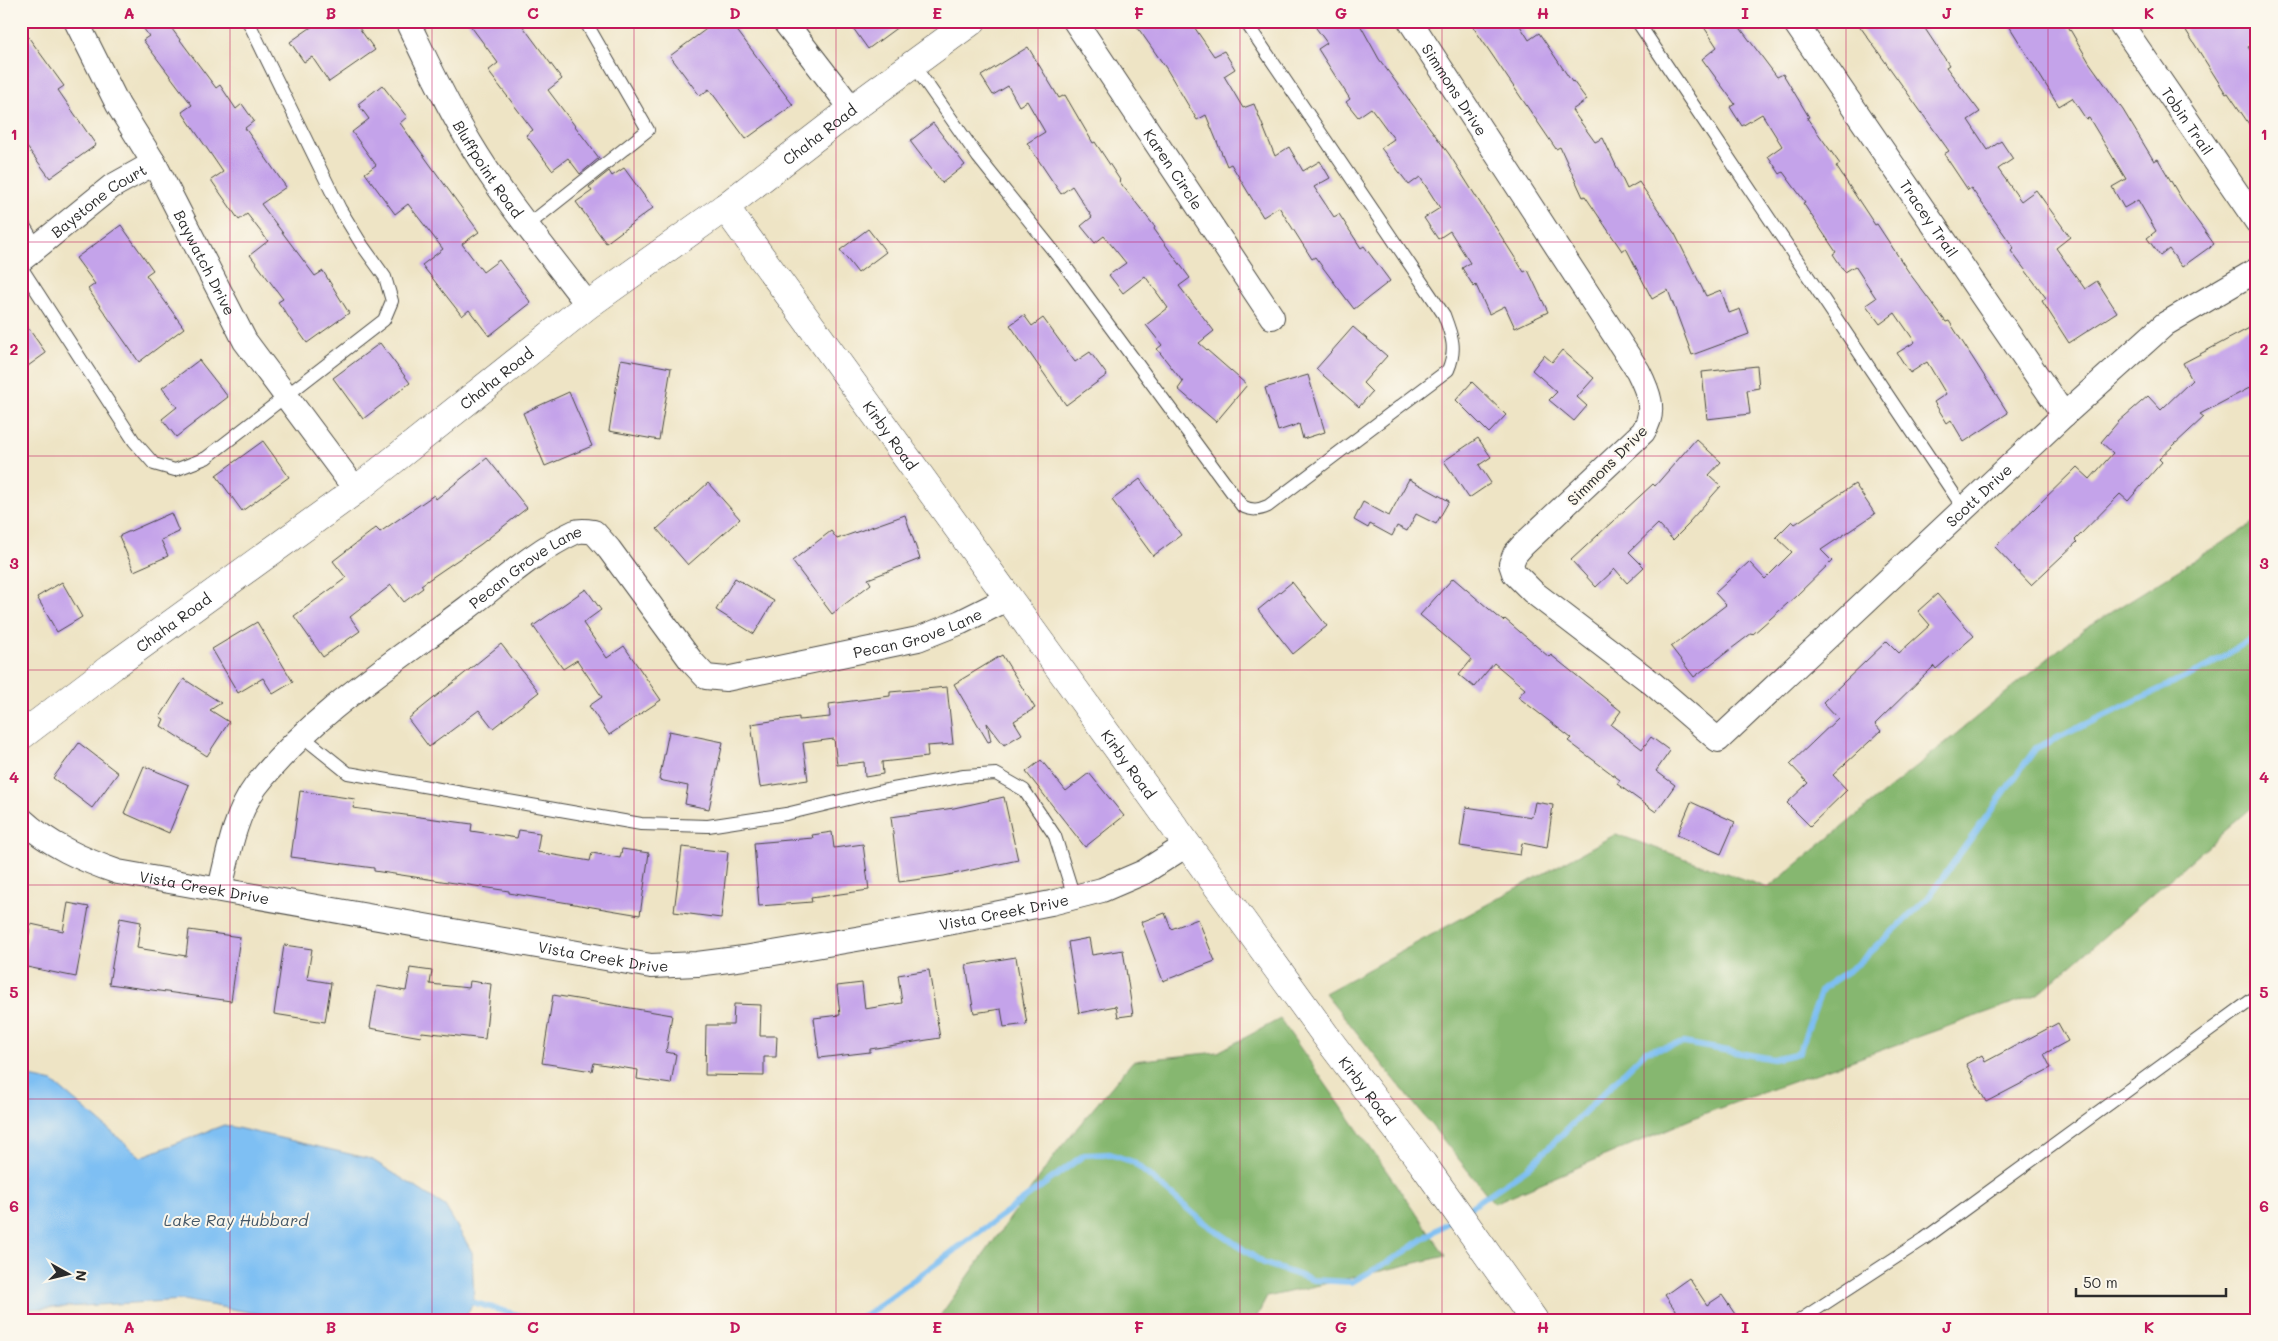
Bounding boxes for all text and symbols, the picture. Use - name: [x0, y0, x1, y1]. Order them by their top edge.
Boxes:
- text: A: [123, 2, 135, 23]
- text: B: [326, 2, 336, 23]
- text: C: [527, 2, 539, 23]
- text: D: [729, 2, 741, 23]
- text: E: [932, 2, 942, 23]
- text: F: [1134, 2, 1144, 23]
- text: G: [1335, 2, 1347, 23]
- text: H: [1537, 2, 1549, 23]
- text: I: [1741, 2, 1749, 23]
- text: J: [1942, 2, 1952, 23]
- text: K: [2144, 2, 2154, 23]
- street label: Simmons Drive: [1417, 40, 1492, 140]
- street label: Tobin Trail: [2157, 83, 2218, 159]
- street label: Chaha Road: [778, 99, 861, 169]
- street label: Bluffpoint Road: [449, 117, 528, 222]
- text: 1: [10, 123, 18, 144]
- text: 1: [2260, 123, 2268, 144]
- street label: Karen Circle: [1139, 125, 1208, 213]
- street label: Baystone Court: [47, 159, 150, 242]
- street label: Tracey Trail: [1896, 176, 1963, 261]
- street label: Baywatch Drive: [170, 206, 240, 319]
- text: 2: [10, 338, 19, 359]
- text: 2: [2260, 338, 2269, 359]
- street label: Chaha Road: [455, 343, 537, 414]
- street label: Kirby Road: [859, 397, 922, 474]
- street label: Simmons Drive: [1562, 420, 1652, 510]
- street label: Scott Drive: [1941, 459, 2016, 531]
- street label: Pecan Grove Lane: [465, 521, 584, 613]
- text: 3: [9, 552, 19, 573]
- text: 3: [2259, 552, 2269, 573]
- street label: Chaha Road: [132, 588, 215, 656]
- street label: Pecan Grove Lane: [851, 603, 985, 662]
- street label: Kirby Road: [1097, 725, 1161, 803]
- text: 4: [9, 766, 19, 787]
- text: 4: [2259, 766, 2269, 787]
- street label: Vista Creek Drive: [138, 866, 271, 909]
- street label: Vista Creek Drive: [937, 889, 1071, 934]
- street label: Vista Creek Drive: [537, 936, 669, 976]
- text: 5: [9, 981, 19, 1002]
- text: 5: [2259, 981, 2269, 1002]
- street label: Kirby Road: [1335, 1052, 1399, 1129]
- text: 6: [9, 1195, 19, 1216]
- text: 6: [2259, 1195, 2269, 1216]
- water label: Lake Ray Hubbard: [164, 1209, 309, 1230]
- north arrow: [42, 1248, 92, 1298]
- scale bar: [2076, 1266, 2226, 1298]
- text: N: [71, 1269, 92, 1282]
- text: 50 m: [2083, 1272, 2118, 1292]
- text: A: [123, 1316, 135, 1337]
- text: B: [326, 1316, 336, 1337]
- text: C: [527, 1316, 539, 1337]
- text: D: [729, 1316, 741, 1337]
- text: E: [932, 1316, 942, 1337]
- text: F: [1134, 1316, 1144, 1337]
- text: G: [1335, 1316, 1347, 1337]
- text: H: [1537, 1316, 1549, 1337]
- text: I: [1741, 1316, 1749, 1337]
- text: J: [1942, 1316, 1952, 1337]
- text: K: [2144, 1316, 2154, 1337]

